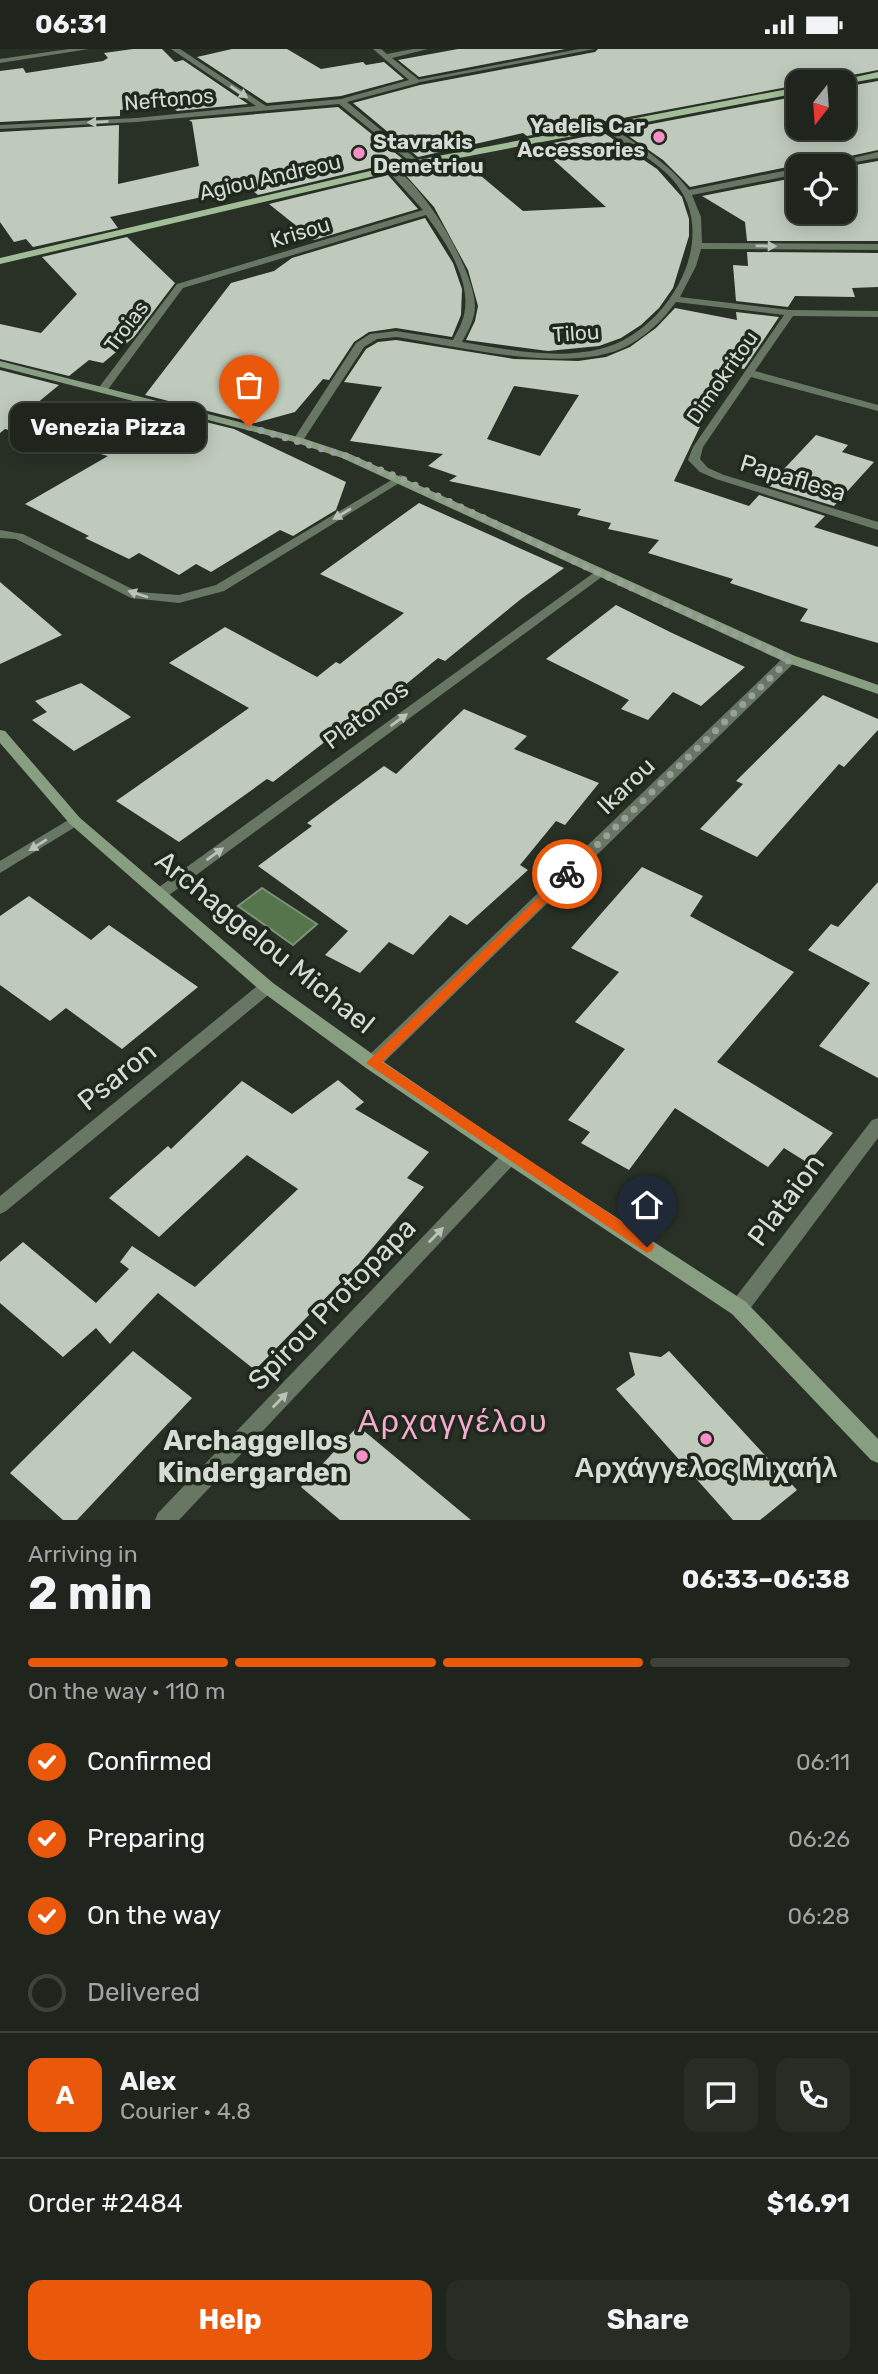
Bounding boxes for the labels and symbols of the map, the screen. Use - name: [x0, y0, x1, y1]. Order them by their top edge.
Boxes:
- north arrow: [786, 70, 856, 140]
- street label: Neftonos: [123, 83, 215, 115]
- one-way arrow: [230, 86, 249, 99]
- place label: Yadelis Car Accessories: [517, 113, 645, 162]
- one-way arrow: [87, 117, 109, 128]
- place label: Stavrakis Demetriou: [373, 129, 484, 178]
- marker: Yadelis Car Accessories: [651, 129, 667, 145]
- marker: Stavrakis Demetriou: [351, 145, 367, 161]
- street label: Agiou Andreou: [197, 149, 343, 205]
- street label: Krisou: [267, 211, 333, 253]
- one-way arrow: [755, 241, 777, 252]
- street label: Troias: [99, 295, 153, 357]
- street label: Tilou: [552, 319, 600, 347]
- street label: Dimokritou: [681, 326, 763, 428]
- pin: [219, 355, 279, 427]
- callout: Venezia Pizza: [11, 403, 207, 451]
- street label: Papaflesa: [737, 449, 849, 507]
- one-way arrow: [332, 507, 351, 520]
- one-way arrow: [127, 589, 148, 599]
- street label: Platonos: [318, 675, 414, 755]
- one-way arrow: [389, 712, 407, 727]
- street label: Ikarou: [591, 752, 661, 820]
- one-way arrow: [28, 838, 47, 851]
- courier: [532, 839, 602, 909]
- street label: Archaggelou Michael: [149, 844, 381, 1040]
- one-way arrow: [206, 847, 224, 861]
- street label: Psaron: [71, 1035, 163, 1117]
- street label: Plataion: [741, 1148, 831, 1252]
- pin: [617, 1175, 677, 1247]
- street label: Spirou Protopapa: [241, 1211, 423, 1397]
- one-way arrow: [428, 1227, 444, 1244]
- one-way arrow: [271, 1391, 288, 1408]
- district label: Αρχαγγέλου: [357, 1402, 549, 1440]
- place label: Archaggellos Kindergarden: [157, 1424, 348, 1489]
- marker: Αρχάγγελος Μιχαήλ: [698, 1431, 714, 1447]
- marker: Archaggellos Kindergarden: [354, 1448, 370, 1464]
- place label: Αρχάγγελος Μιχαήλ: [574, 1451, 838, 1484]

